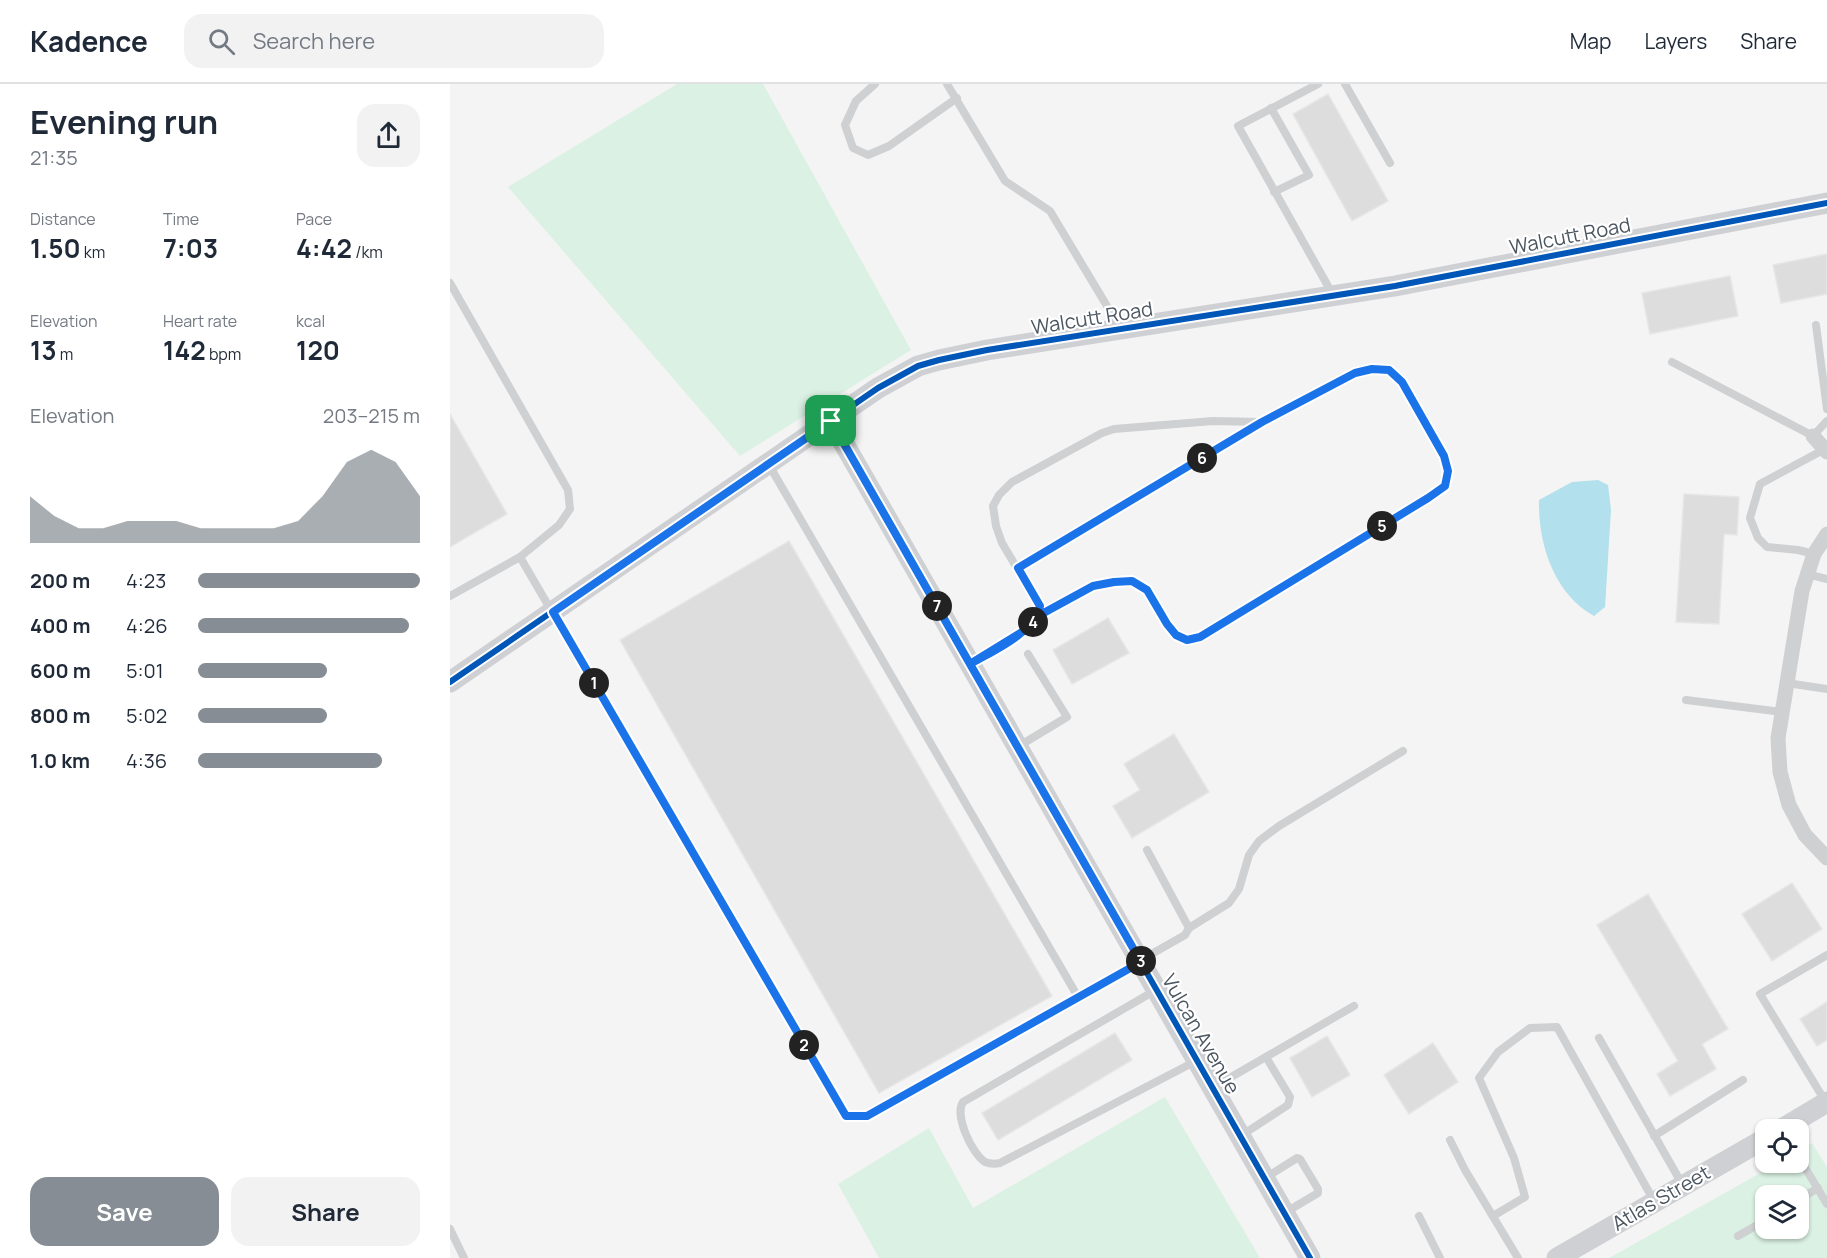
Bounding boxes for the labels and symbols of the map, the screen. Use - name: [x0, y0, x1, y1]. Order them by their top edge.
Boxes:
- street label: Walcutt Road: [1507, 211, 1633, 260]
- street label: Walcutt Road: [1029, 295, 1155, 340]
- pin: [805, 395, 856, 446]
- pin: 6: [1187, 443, 1217, 473]
- pin: 5: [1367, 511, 1397, 541]
- pin: 7: [922, 591, 952, 621]
- pin: 4: [1018, 607, 1048, 637]
- pin: 1: [579, 668, 609, 698]
- pin: 3: [1126, 946, 1156, 976]
- street label: Vulcan Avenue: [1156, 969, 1247, 1099]
- pin: 2: [789, 1030, 819, 1060]
- street label: Atlas Street: [1607, 1159, 1715, 1237]

